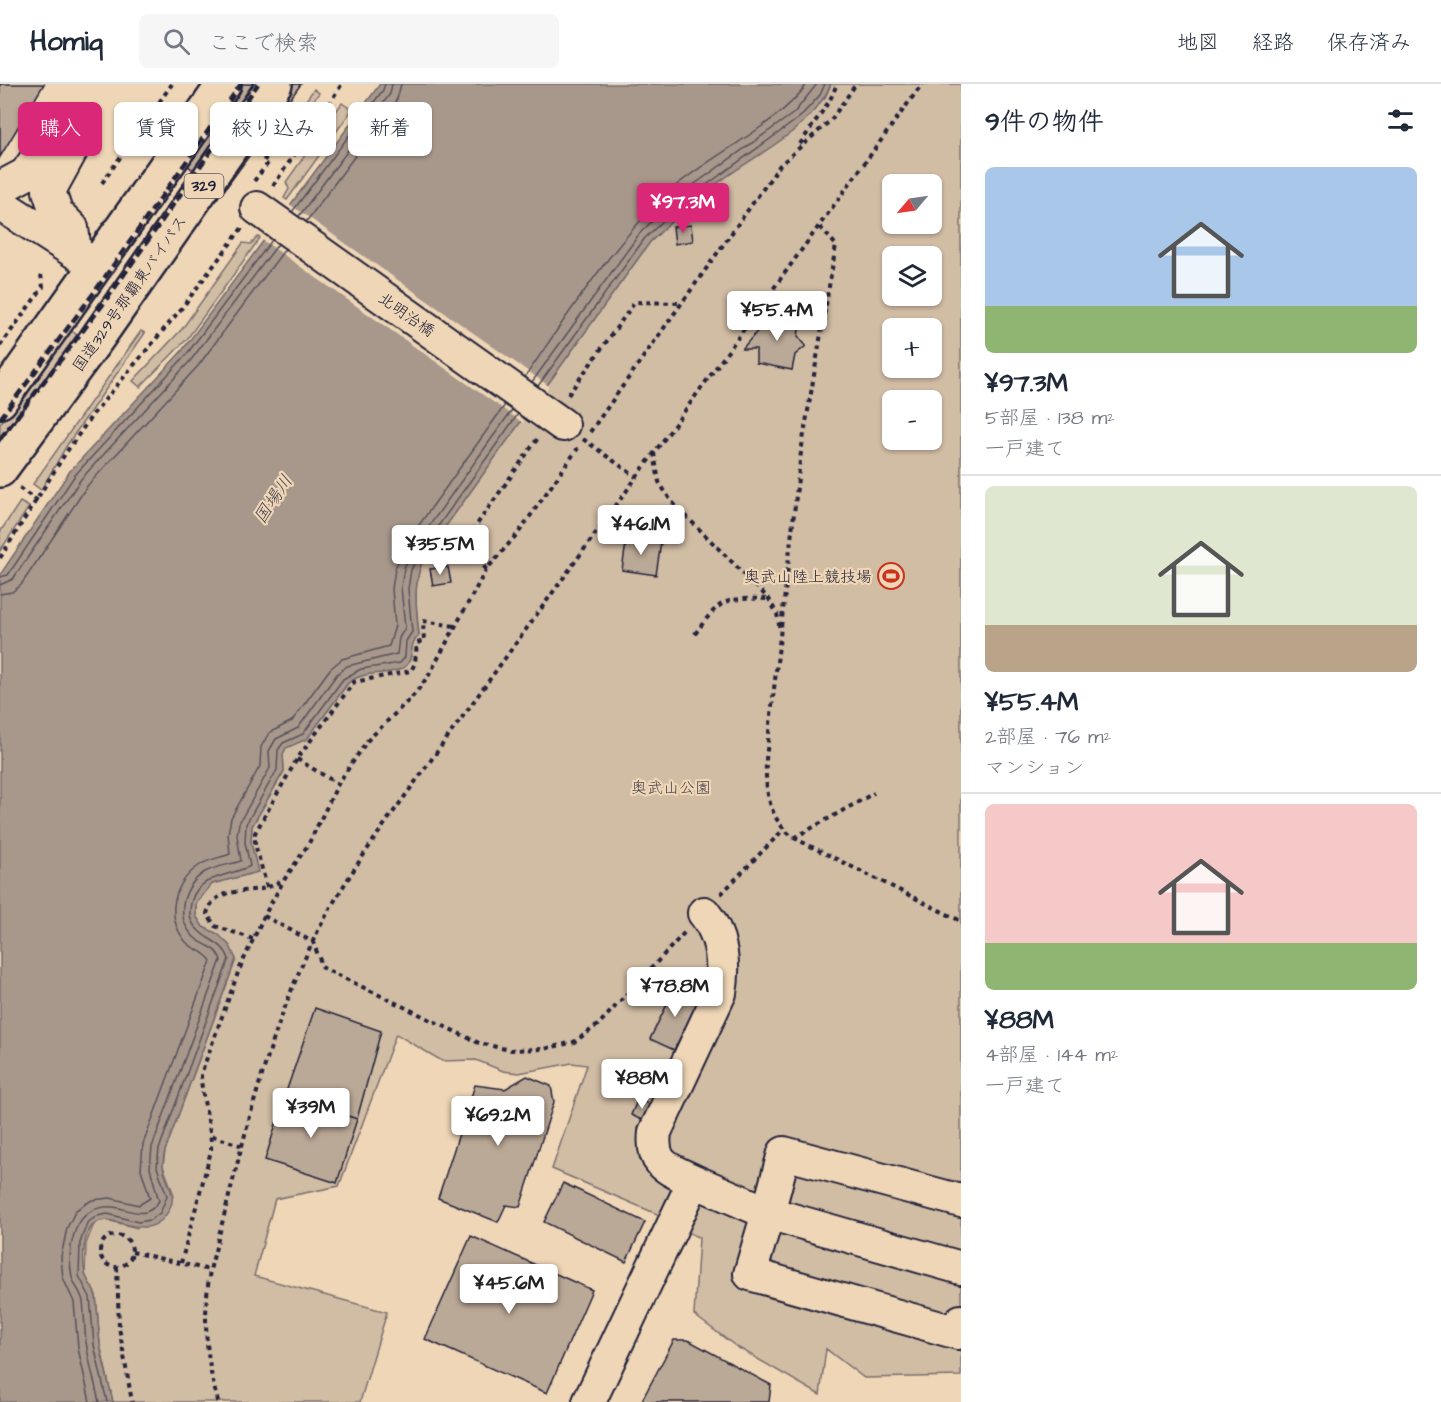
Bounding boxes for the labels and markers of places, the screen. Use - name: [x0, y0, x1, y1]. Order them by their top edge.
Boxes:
- pin: ¥97.3M: [634, 183, 732, 234]
- pin: ¥55.4M: [728, 291, 826, 342]
- pin: ¥46.1M: [592, 505, 690, 556]
- pin: ¥35.5M: [391, 525, 489, 576]
- sports icon: 奥武山陸上競技場: [876, 561, 906, 591]
- place label: 奥武山陸上競技場: [744, 566, 872, 588]
- pin: ¥78.8M: [626, 967, 724, 1018]
- pin: ¥88M: [606, 1059, 678, 1110]
- pin: ¥39M: [275, 1088, 347, 1139]
- pin: ¥69.2M: [449, 1096, 547, 1147]
- pin: ¥45.6M: [460, 1264, 558, 1315]

